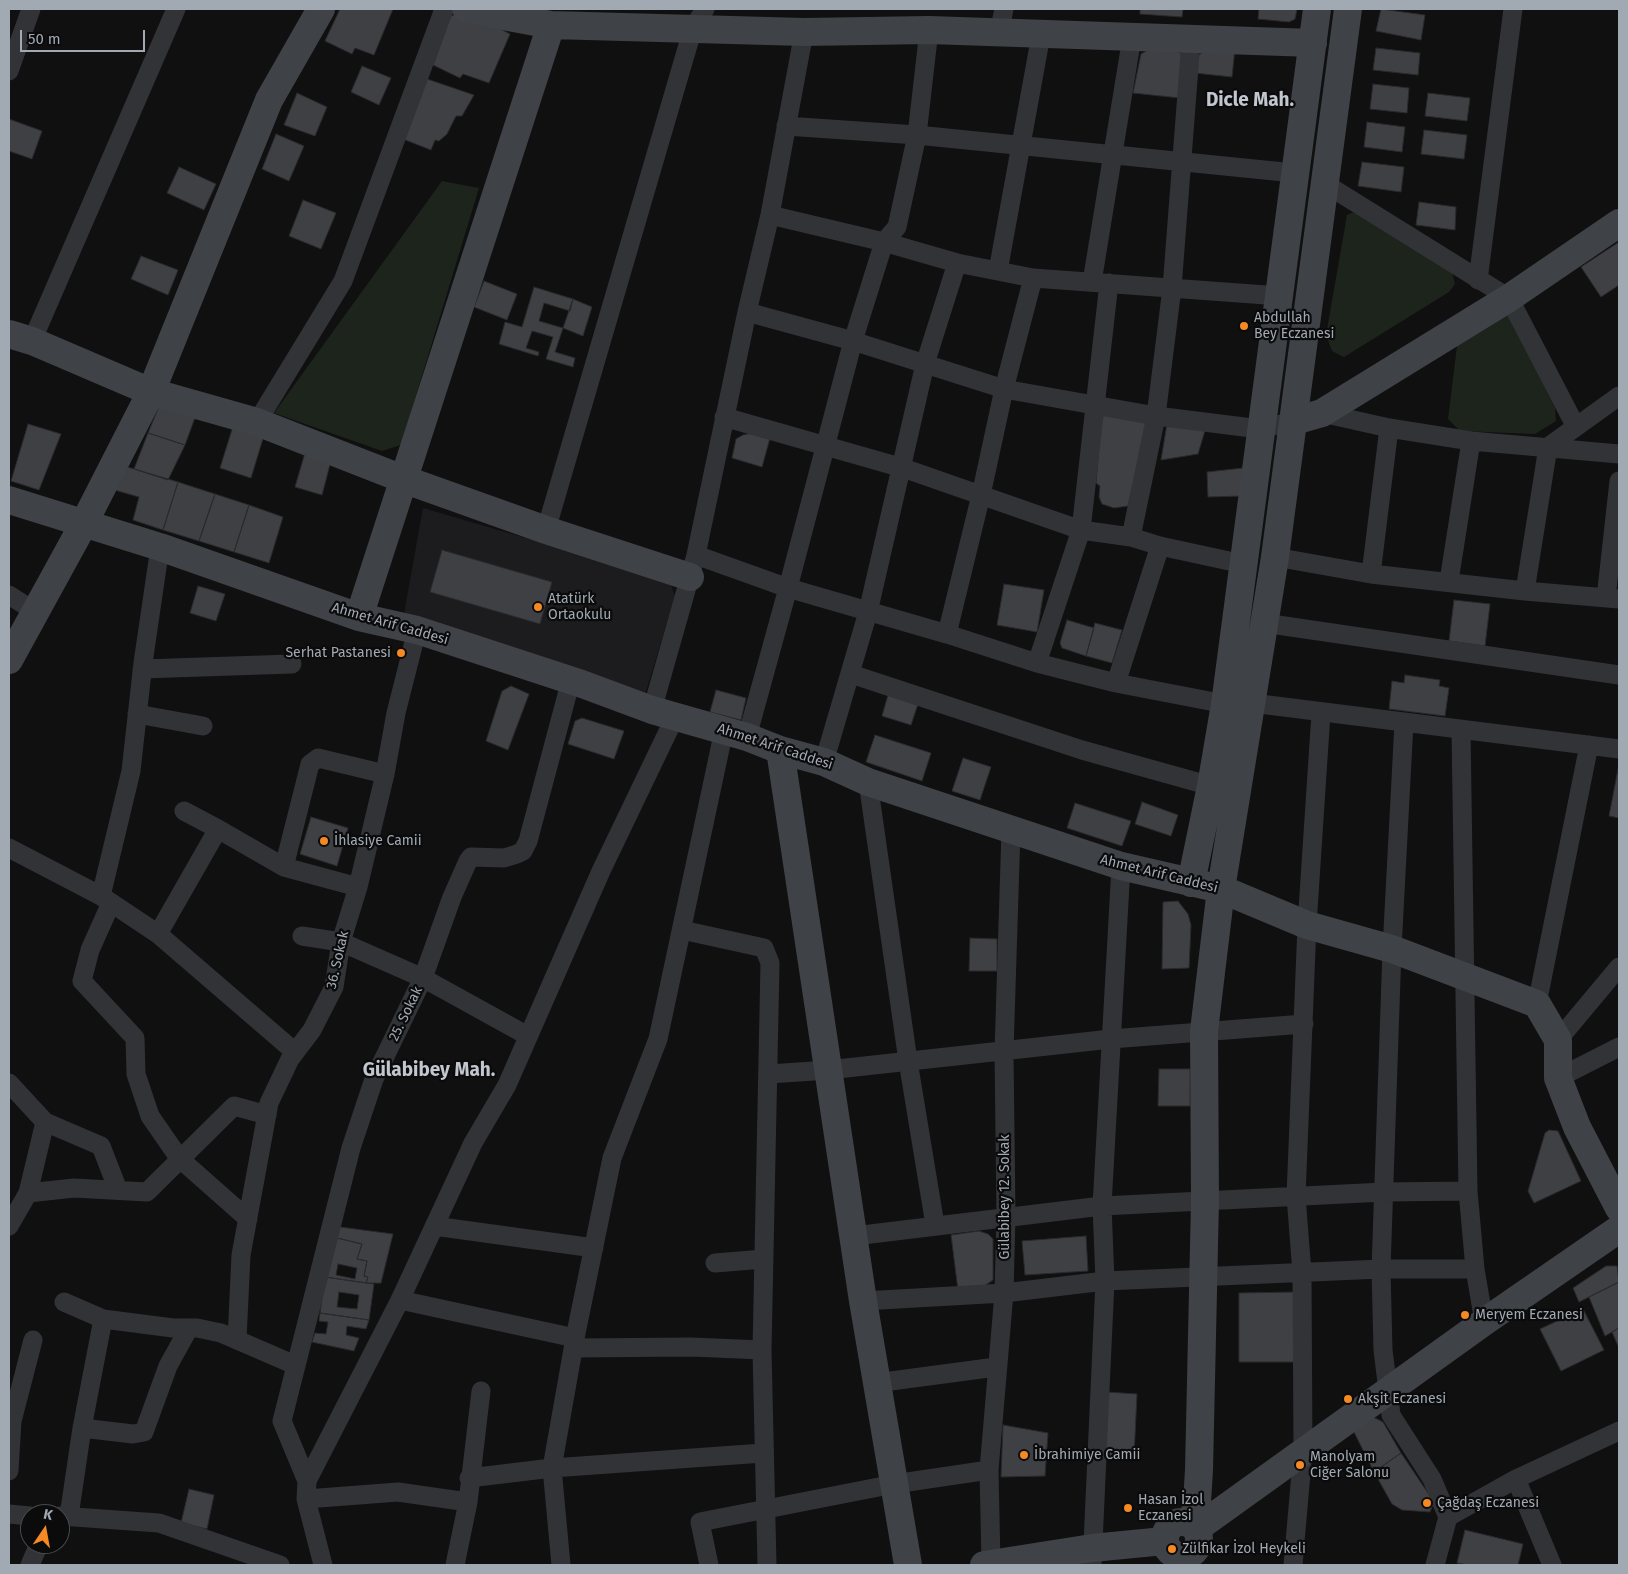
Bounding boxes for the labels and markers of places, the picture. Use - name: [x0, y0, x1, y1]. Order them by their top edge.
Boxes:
- place label: Abdullah Bey Eczanesi: [1254, 310, 1334, 342]
- marker: Abdullah Bey Eczanesi: [1238, 320, 1250, 332]
- place label: Atatürk Ortaokulu: [548, 591, 611, 624]
- marker: Atatürk Ortaokulu: [532, 601, 544, 613]
- place label: Serhat Pastanesi: [285, 645, 391, 661]
- marker: Serhat Pastanesi: [395, 647, 407, 659]
- place label: İhlasiye Camii: [334, 833, 422, 849]
- marker: İhlasiye Camii: [318, 835, 330, 847]
- place label: Meryem Eczanesi: [1475, 1307, 1583, 1323]
- marker: Meryem Eczanesi: [1459, 1309, 1471, 1321]
- place label: Akşit Eczanesi: [1358, 1391, 1446, 1407]
- marker: Akşit Eczanesi: [1342, 1393, 1354, 1405]
- place label: İbrahimiye Camii: [1034, 1447, 1140, 1463]
- marker: İbrahimiye Camii: [1018, 1449, 1030, 1461]
- place label: Manolyam Ciğer Salonu: [1310, 1449, 1389, 1481]
- marker: Manolyam Ciğer Salonu: [1294, 1459, 1306, 1471]
- place label: Hasan İzol Eczanesi: [1138, 1492, 1203, 1524]
- place label: Çağdaş Eczanesi: [1437, 1495, 1539, 1511]
- marker: Çağdaş Eczanesi: [1421, 1497, 1433, 1509]
- marker: Hasan İzol Eczanesi: [1122, 1502, 1134, 1514]
- place label: Zülfikar İzol Heykeli: [1182, 1541, 1306, 1557]
- marker: Zülfikar İzol Heykeli: [1166, 1543, 1178, 1555]

